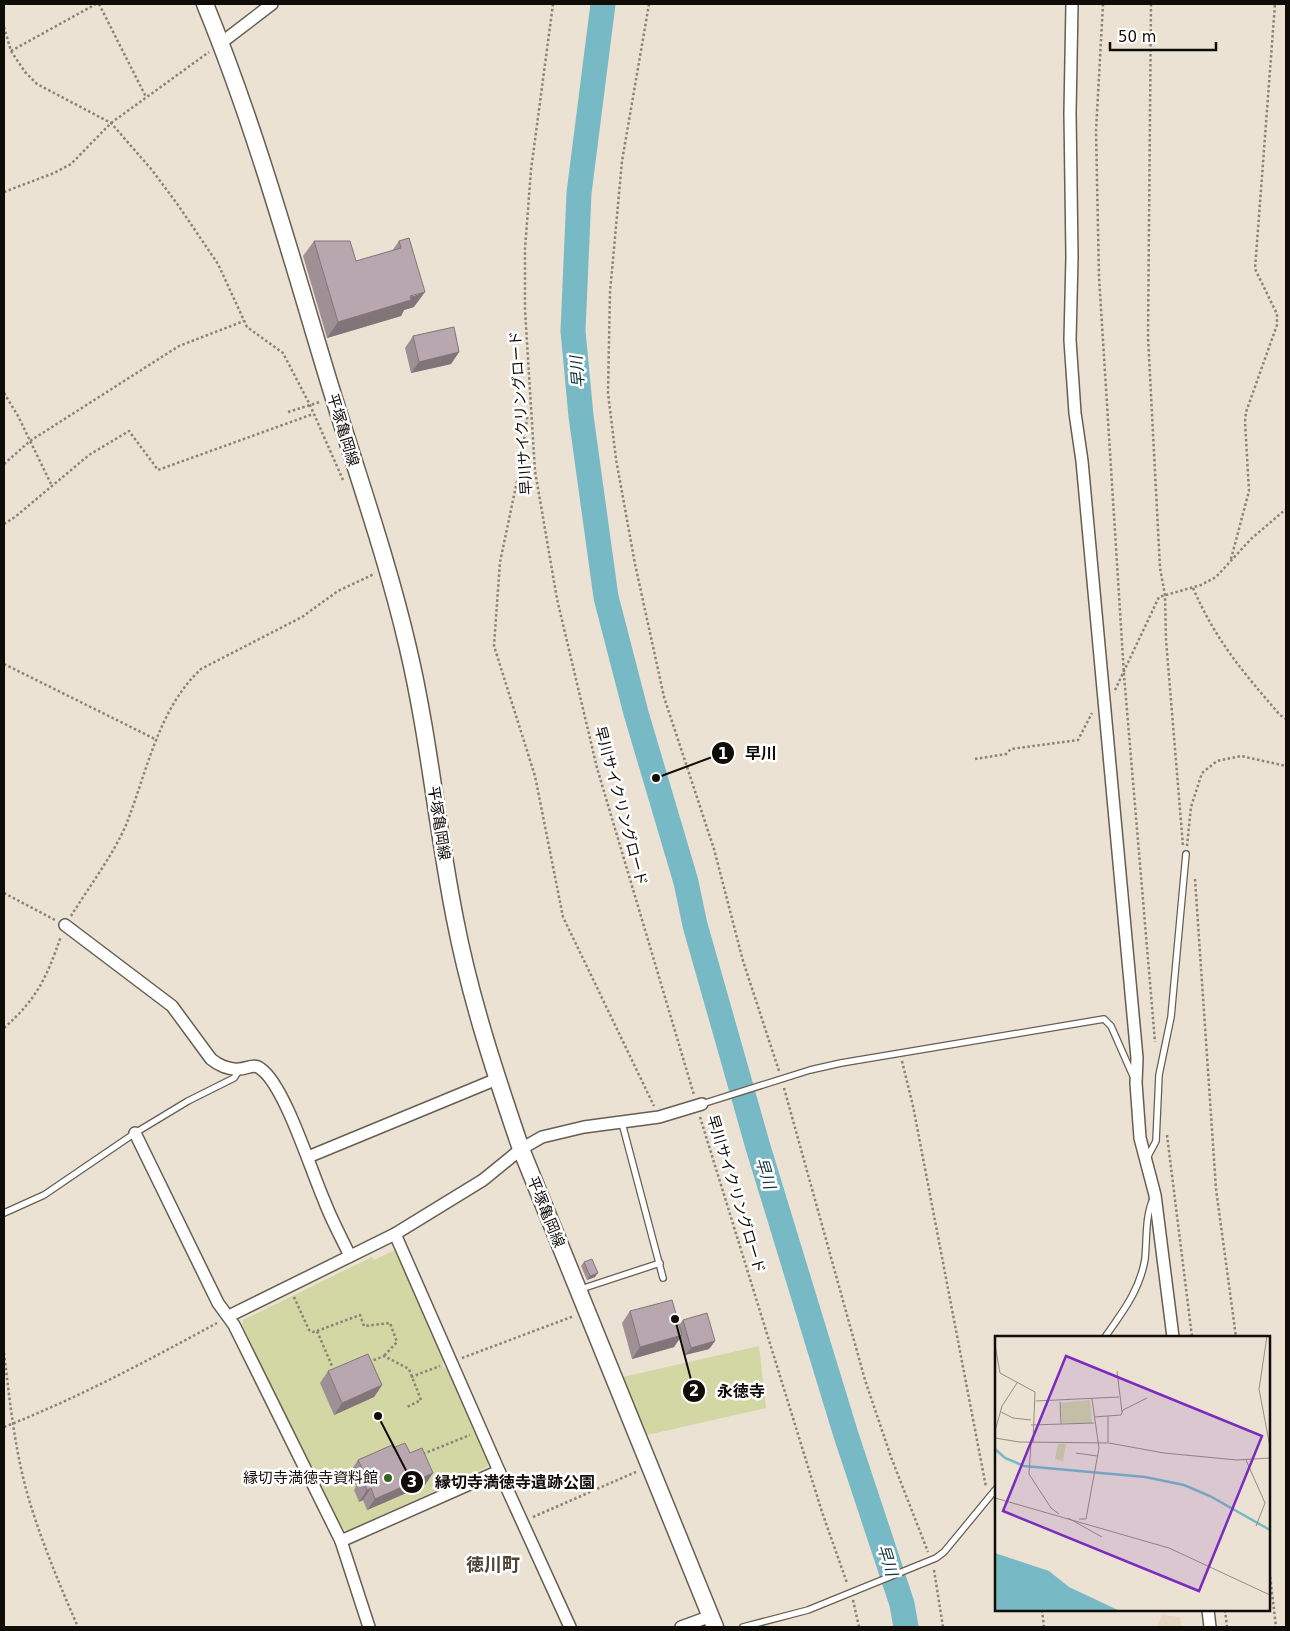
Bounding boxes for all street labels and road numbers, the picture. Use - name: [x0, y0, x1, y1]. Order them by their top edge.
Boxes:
- street label: 早川サイクリングロード: [506, 330, 536, 496]
- street label: 平塚亀岡線: [323, 391, 363, 469]
- street label: 早川サイクリングロード: [591, 724, 651, 888]
- street label: 平塚亀岡線: [424, 785, 454, 861]
- street label: 早川サイクリングロード: [703, 1113, 769, 1275]
- street label: 平塚亀岡線: [524, 1174, 568, 1250]

